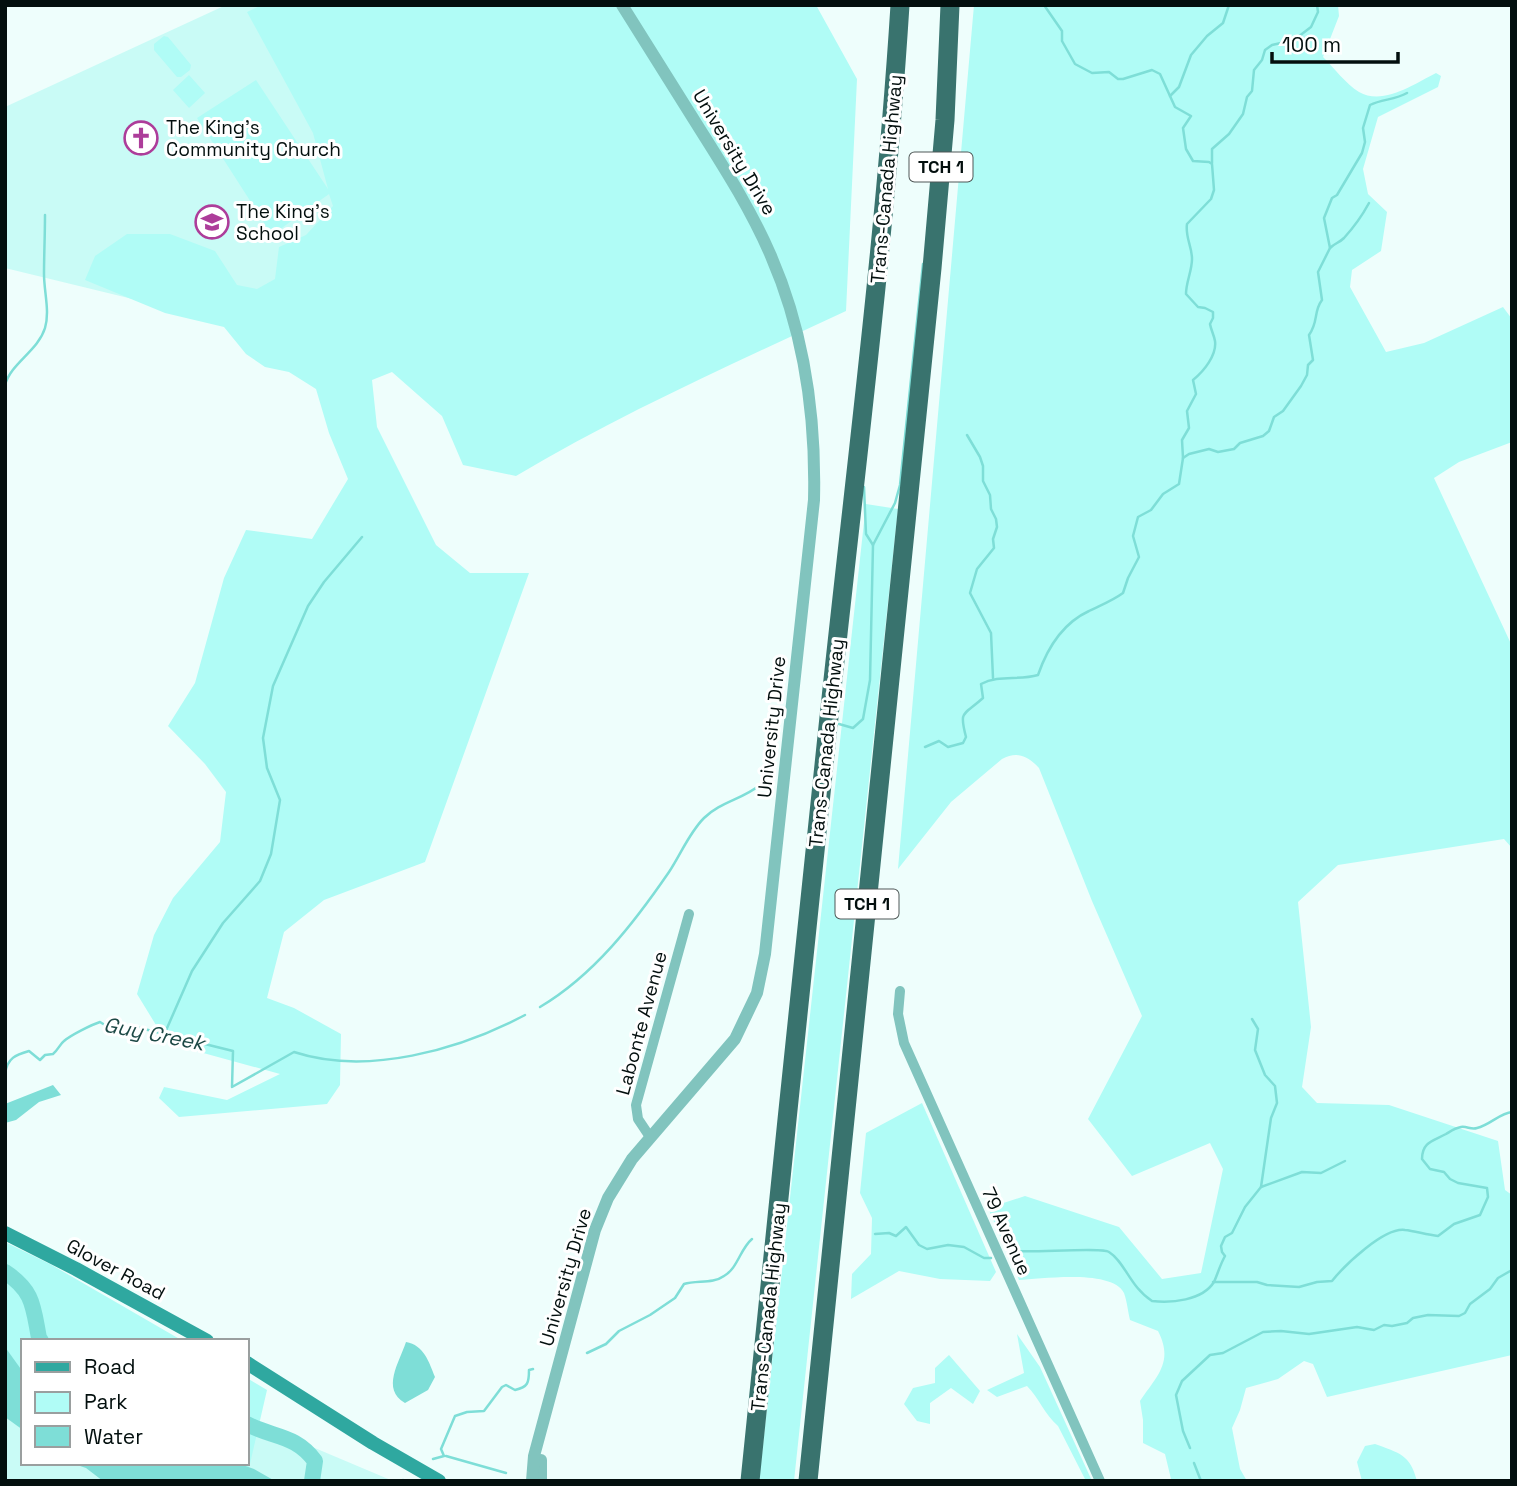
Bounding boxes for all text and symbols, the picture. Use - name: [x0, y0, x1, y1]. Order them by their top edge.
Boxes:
- scale bar: [1272, 21, 1398, 65]
- text: 100 m: [1282, 31, 1341, 58]
- street label: Trans-Canada Highway: [865, 74, 908, 284]
- street label: University Drive: [687, 85, 782, 220]
- place label: The King's Community Church: [166, 115, 341, 162]
- church icon: The King's Community Church: [122, 119, 160, 157]
- road number: TCH 1: [909, 152, 972, 182]
- place label: The King's School: [236, 199, 330, 246]
- school or university icon: The King's School: [193, 203, 231, 241]
- street label: Trans-Canada Highway: [803, 638, 850, 849]
- street label: University Drive: [752, 655, 791, 799]
- road number: TCH 1: [836, 890, 898, 918]
- street label: Labonte Avenue: [610, 948, 673, 1098]
- water label: Guy Creek: [101, 1011, 209, 1057]
- street label: 79 Avenue: [976, 1183, 1037, 1279]
- street label: Trans-Canada Highway: [745, 1202, 792, 1413]
- street label: University Drive: [534, 1205, 597, 1349]
- street label: Glover Road: [62, 1233, 169, 1306]
- legend: [21, 1339, 248, 1465]
- text: Road: [84, 1353, 136, 1380]
- text: Park: [84, 1388, 128, 1415]
- text: Water: [84, 1423, 143, 1450]

